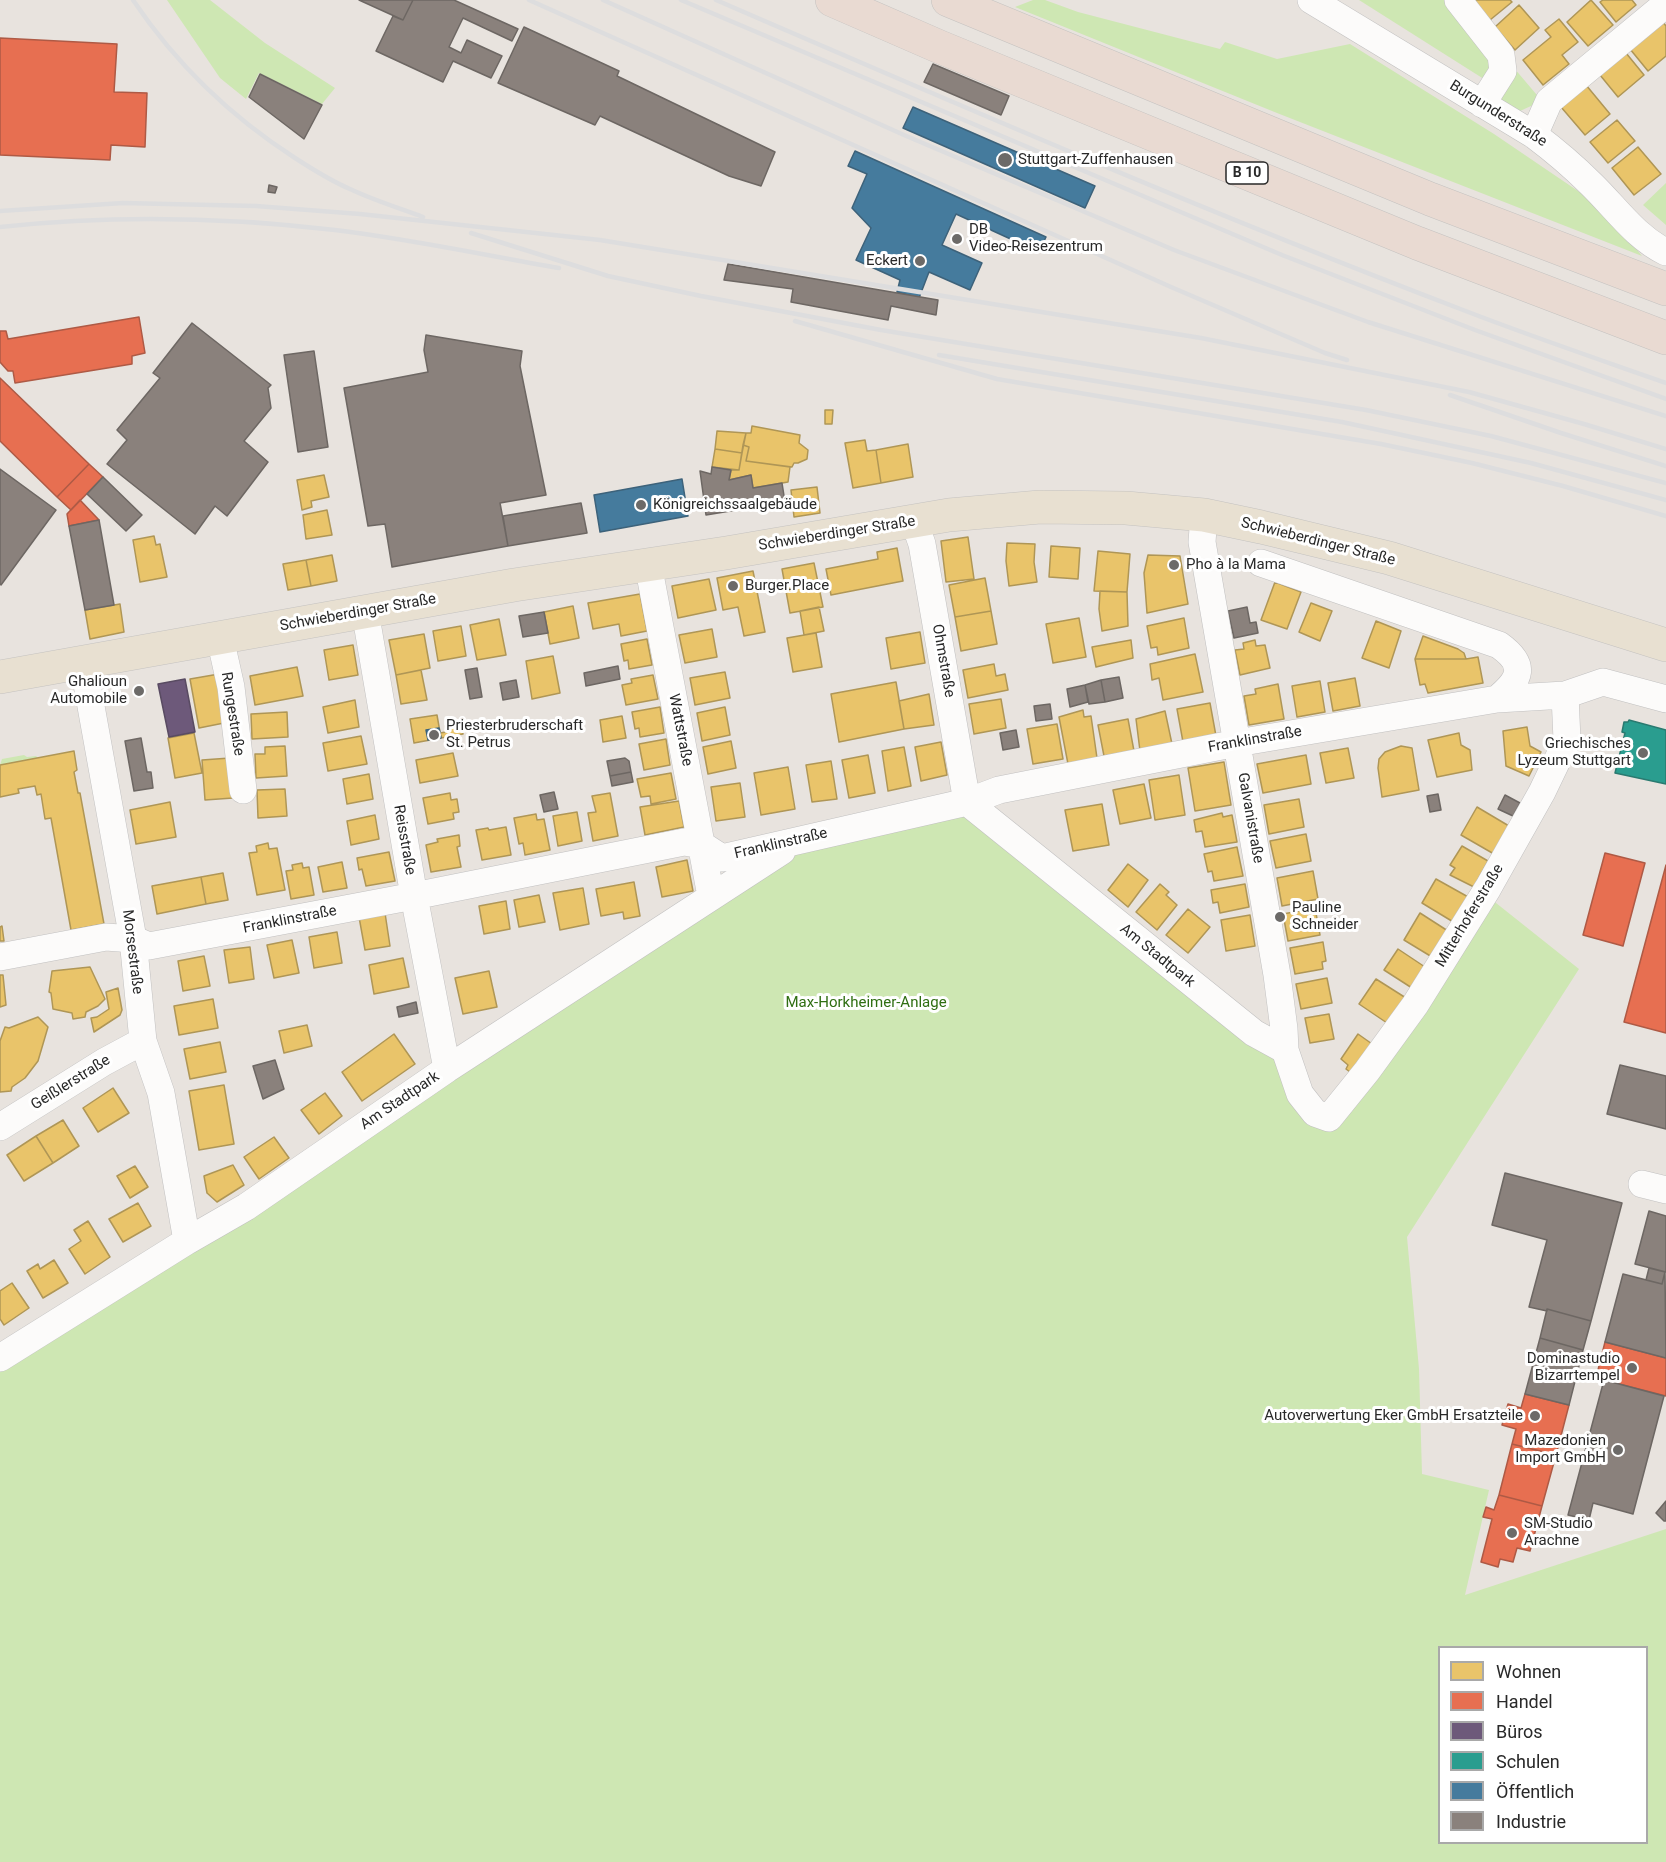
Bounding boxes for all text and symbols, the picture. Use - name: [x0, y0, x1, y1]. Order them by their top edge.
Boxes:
- street label: Burgunderstraße: [1446, 77, 1550, 151]
- marker: Stuttgart-Zuffenhausen: [996, 151, 1014, 169]
- place label: Stuttgart-Zuffenhausen: [1018, 151, 1173, 169]
- road number: B 10: [1226, 162, 1268, 184]
- place label: DB Video-Reisezentrum: [969, 221, 1103, 256]
- marker: DB Video-Reisezentrum: [950, 232, 964, 246]
- place label: Eckert: [866, 252, 908, 270]
- marker: Eckert: [913, 254, 927, 268]
- place label: Königreichssaalgebäude: [653, 496, 817, 514]
- marker: Königreichssaalgebäude: [634, 498, 648, 512]
- street label: Schwieberdinger Straße: [757, 513, 917, 555]
- street label: Schwieberdinger Straße: [1239, 514, 1397, 570]
- place label: Pho à la Mama: [1186, 556, 1286, 574]
- marker: Pho à la Mama: [1167, 558, 1181, 572]
- place label: Burger.Place: [745, 577, 829, 595]
- marker: Burger.Place: [726, 579, 740, 593]
- street label: Schwieberdinger Straße: [278, 590, 438, 636]
- street label: Ohmstraße: [928, 623, 958, 699]
- street label: Rungestraße: [216, 671, 248, 757]
- place label: Ghalioun Automobile: [50, 673, 127, 708]
- marker: Ghalioun Automobile: [132, 684, 146, 698]
- street label: Wattstraße: [664, 692, 696, 768]
- place label: Priesterbruderschaft St. Petrus: [446, 717, 583, 752]
- street label: Franklinstraße: [1207, 723, 1303, 757]
- marker: Priesterbruderschaft St. Petrus: [427, 728, 441, 742]
- place label: Griechisches Lyzeum Stuttgart: [1518, 735, 1631, 770]
- marker: Griechisches Lyzeum Stuttgart: [1636, 746, 1650, 760]
- street label: Galvanistraße: [1233, 771, 1267, 865]
- street label: Reisstraße: [389, 803, 419, 877]
- street label: Franklinstraße: [733, 825, 829, 863]
- street label: Mitterhoferstraße: [1432, 861, 1508, 971]
- place label: Pauline Schneider: [1292, 899, 1358, 934]
- street label: Franklinstraße: [242, 902, 338, 938]
- street label: Morsestraße: [118, 909, 146, 995]
- marker: Pauline Schneider: [1273, 910, 1287, 924]
- street label: Am Stadtpark: [1116, 920, 1198, 992]
- park label: Max-Horkheimer-Anlage: [785, 994, 947, 1012]
- street label: Geißlerstraße: [28, 1052, 114, 1114]
- street label: Am Stadtpark: [357, 1068, 443, 1134]
- place label: Dominastudio Bizarrtempel: [1527, 1350, 1620, 1385]
- marker: Dominastudio Bizarrtempel: [1625, 1361, 1639, 1375]
- place label: Autoverwertung Eker GmbH Ersatzteile: [1264, 1407, 1523, 1425]
- marker: Autoverwertung Eker GmbH Ersatzteile: [1528, 1409, 1542, 1423]
- place label: Mazedonien Import GmbH: [1515, 1432, 1606, 1467]
- marker: Mazedonien Import GmbH: [1611, 1443, 1625, 1457]
- place label: SM-Studio Arachne: [1524, 1515, 1593, 1550]
- marker: SM-Studio Arachne: [1505, 1526, 1519, 1540]
- legend: [1438, 1646, 1648, 1844]
- text: Wohnen: [1496, 1661, 1561, 1682]
- text: Handel: [1496, 1691, 1553, 1712]
- text: Büros: [1496, 1721, 1543, 1742]
- text: Schulen: [1496, 1751, 1560, 1772]
- text: Öffentlich: [1496, 1781, 1574, 1802]
- text: Industrie: [1496, 1811, 1566, 1832]

